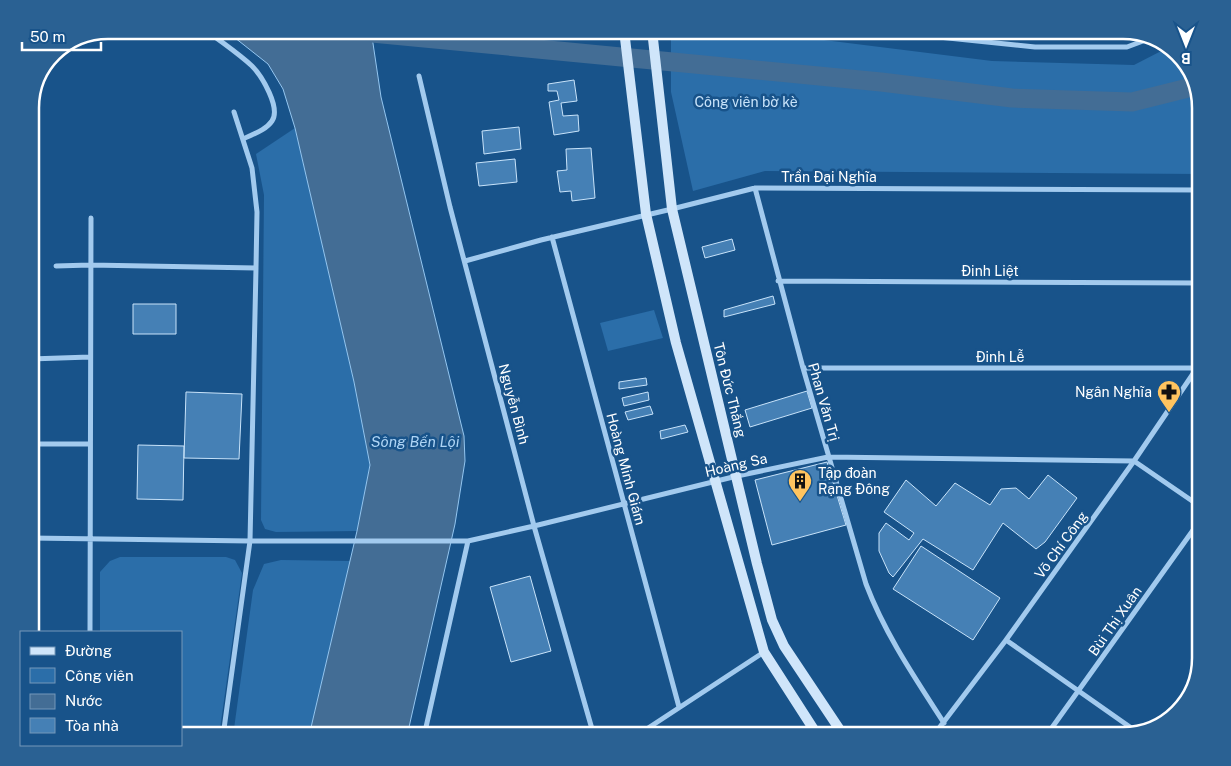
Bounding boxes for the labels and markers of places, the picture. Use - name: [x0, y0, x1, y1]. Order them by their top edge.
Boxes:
- pharmacy icon: Ngân Nghĩa: [1156, 379, 1182, 413]
- place label: Ngân Nghĩa: [1075, 384, 1152, 400]
- place label: Tập đoàn Rạng Đông: [818, 465, 890, 497]
- building icon: Tập đoàn Rạng Đông: [787, 468, 813, 502]

